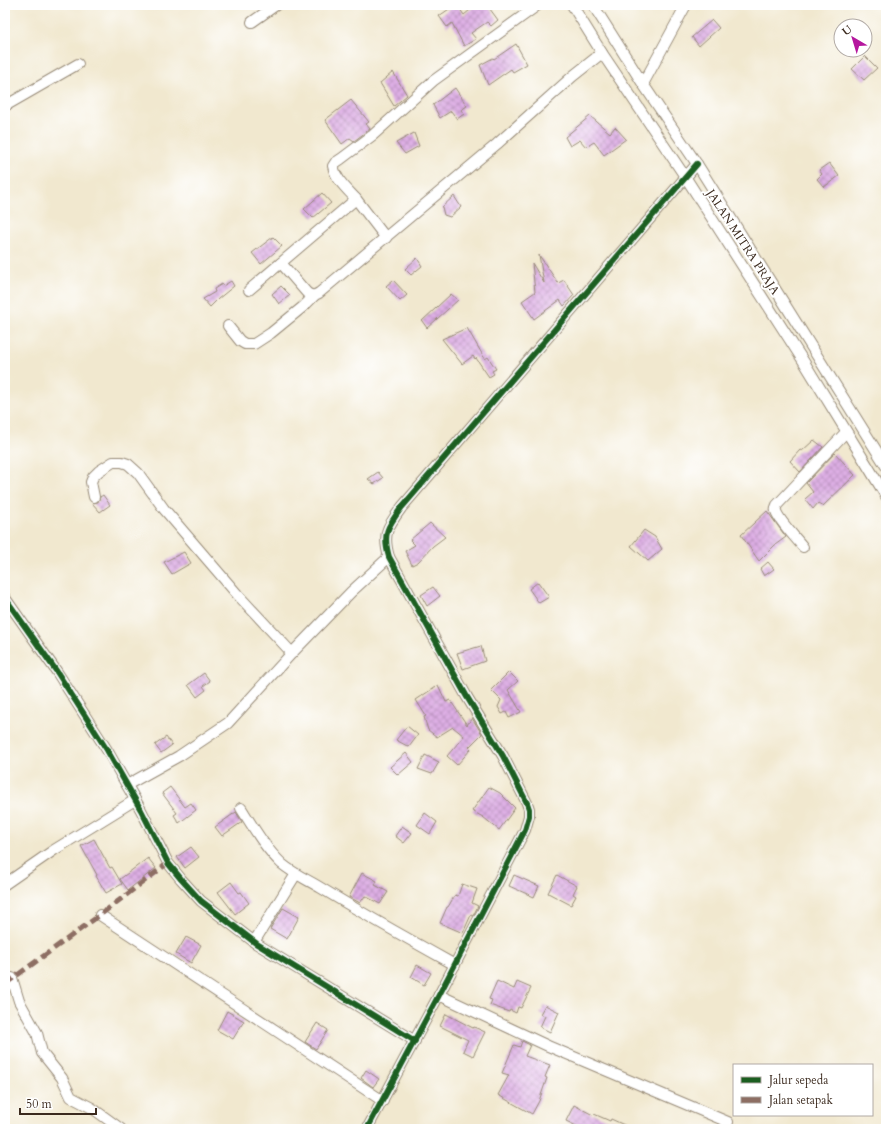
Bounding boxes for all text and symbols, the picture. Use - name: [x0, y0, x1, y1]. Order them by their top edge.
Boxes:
- north arrow: [833, 18, 873, 58]
- text: U: [839, 22, 855, 39]
- street label: JALAN MITRA PRAJA: [702, 185, 783, 298]
- legend: [733, 1064, 873, 1116]
- text: Jalur sepeda: [767, 1072, 829, 1088]
- scale bar: [20, 1090, 96, 1116]
- text: Jalan setapak: [767, 1092, 834, 1108]
- text: 50 m: [26, 1096, 53, 1112]

